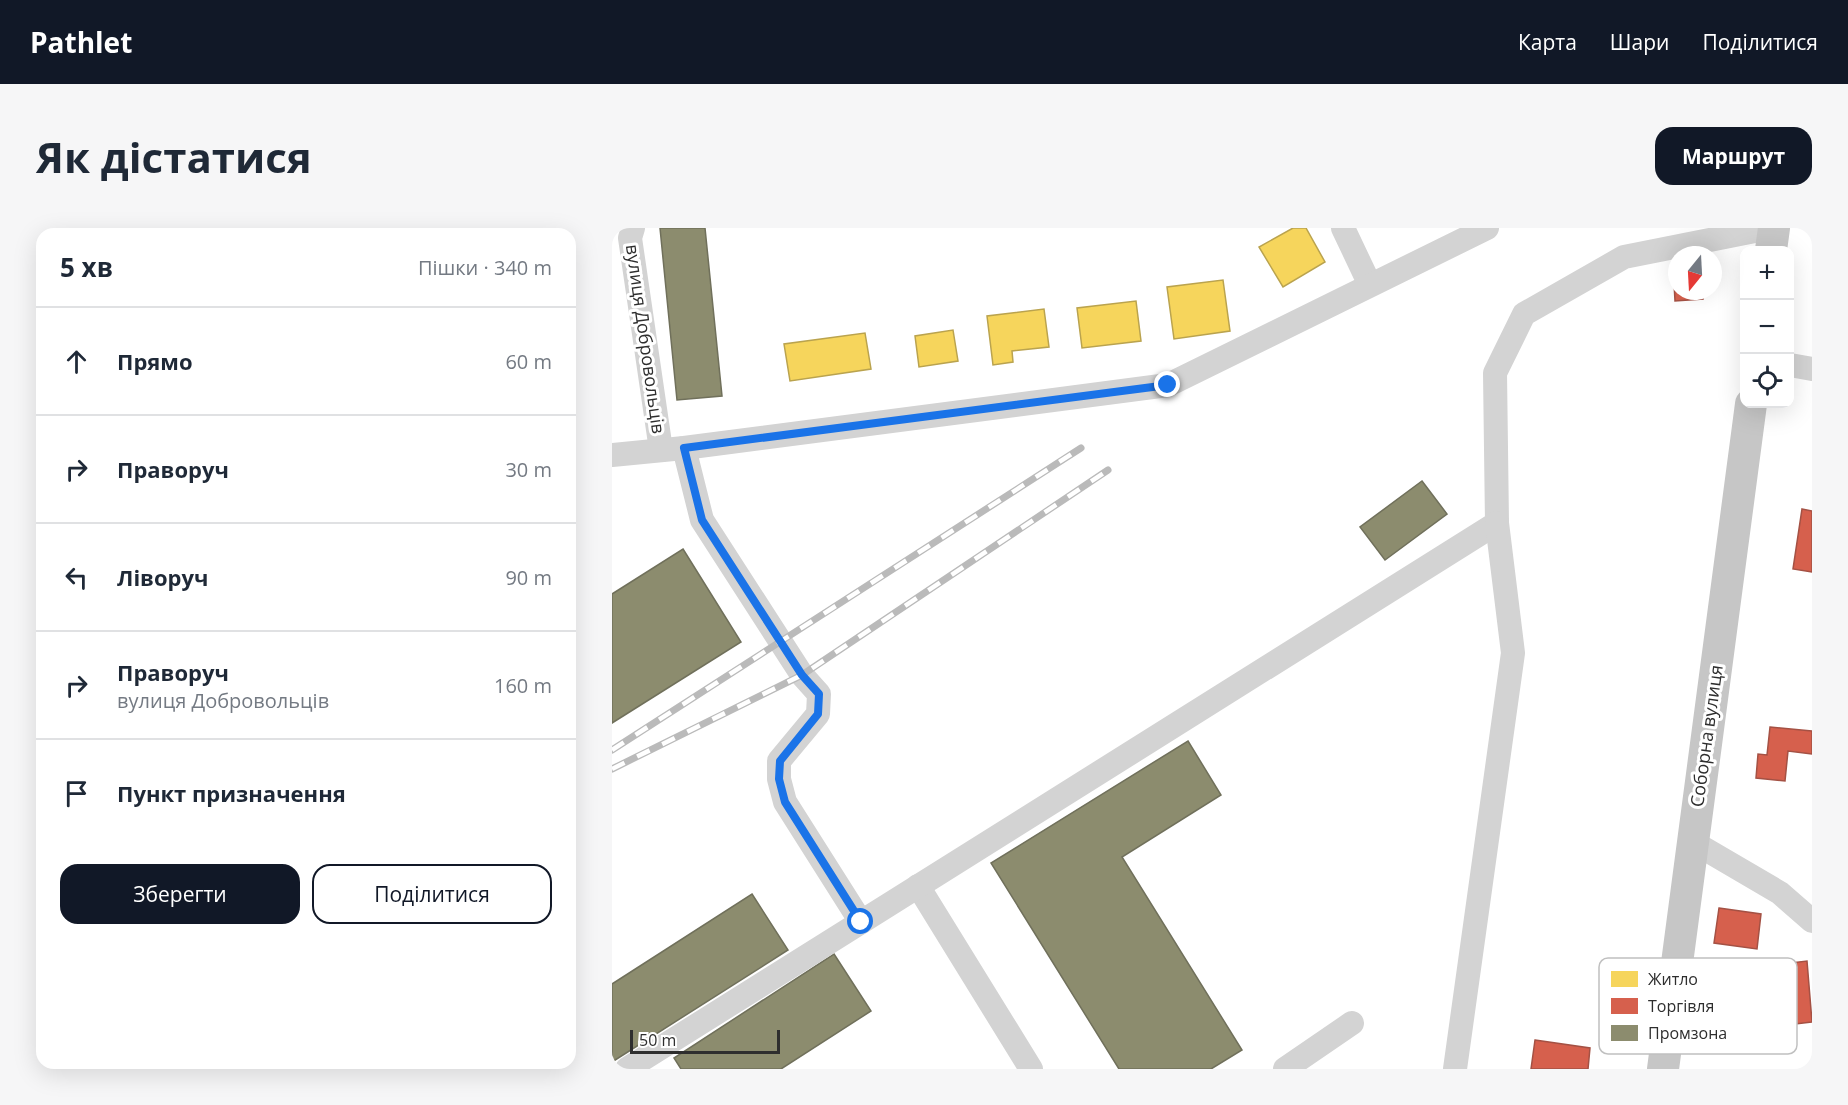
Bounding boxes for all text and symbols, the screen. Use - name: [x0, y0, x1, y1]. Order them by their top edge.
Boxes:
- text: Pathlet: [30, 23, 132, 61]
- text: Карта: [1518, 28, 1577, 56]
- text: Шари: [1610, 28, 1669, 56]
- text: Поділитися: [1702, 28, 1818, 56]
- button: Маршрут: [1655, 127, 1812, 185]
- text: Як дістатися: [36, 128, 312, 185]
- street label: вулиця Добровольців: [621, 243, 671, 435]
- north arrow: [1668, 246, 1722, 300]
- map controls: [1740, 246, 1794, 408]
- button: +: [1740, 246, 1794, 300]
- text: 5 хв: [60, 249, 113, 285]
- text: Пішки · 340 m: [418, 254, 552, 281]
- button: −: [1740, 300, 1794, 354]
- icon: ahead: [60, 345, 93, 378]
- text: Прямо: [117, 346, 193, 376]
- text: 60 m: [505, 348, 552, 375]
- button: locate: [1740, 354, 1794, 408]
- route end: [1154, 371, 1180, 397]
- icon: right: [60, 453, 93, 486]
- text: Праворуч: [117, 454, 229, 484]
- text: 30 m: [505, 456, 552, 483]
- icon: left: [60, 561, 93, 594]
- text: Ліворуч: [117, 562, 208, 592]
- text: 90 m: [505, 564, 552, 591]
- text: Праворуч: [117, 657, 229, 687]
- street label: Соборна вулиця: [1684, 663, 1728, 808]
- icon: right: [60, 669, 93, 702]
- text: 160 m: [494, 672, 552, 699]
- text: вулиця Добровольців: [117, 687, 329, 714]
- icon: arrive: [60, 777, 93, 810]
- text: Пункт призначення: [117, 778, 346, 808]
- button: Зберегти: [60, 864, 300, 924]
- button: Поділитися: [312, 864, 552, 924]
- route start: [847, 908, 873, 934]
- legend: [1599, 958, 1797, 1054]
- text: Житло: [1648, 968, 1698, 990]
- text: Торгівля: [1648, 995, 1714, 1017]
- text: Промзона: [1648, 1022, 1727, 1044]
- scale bar: [630, 1027, 780, 1054]
- text: 50 m: [639, 1029, 676, 1051]

